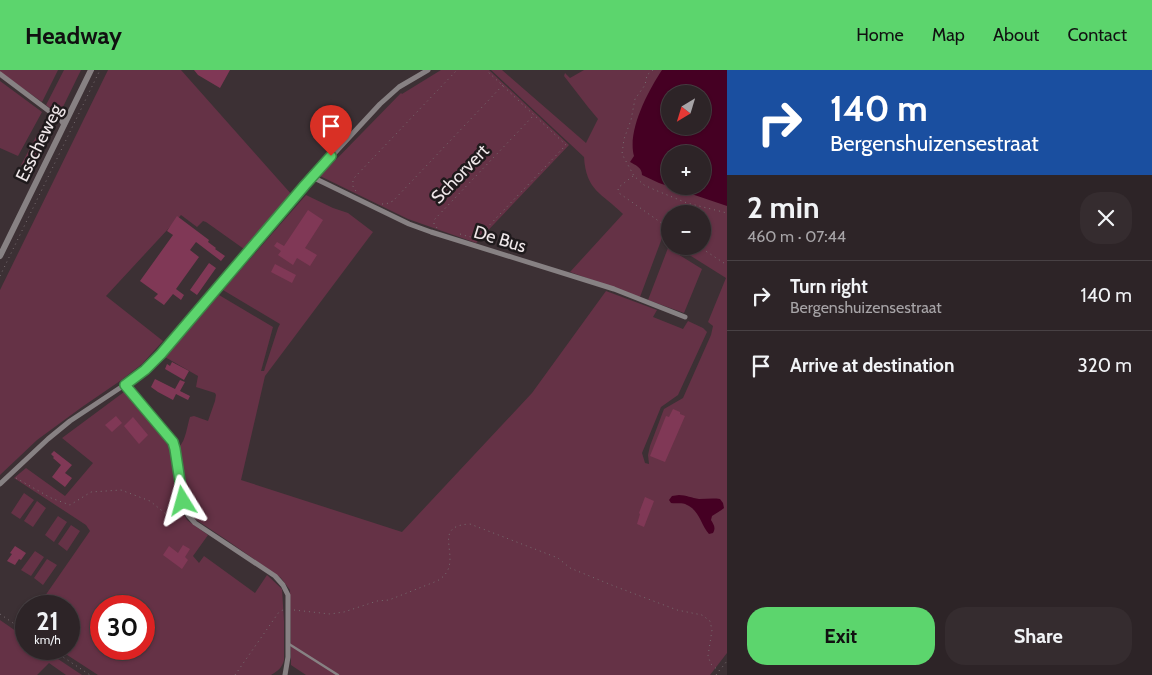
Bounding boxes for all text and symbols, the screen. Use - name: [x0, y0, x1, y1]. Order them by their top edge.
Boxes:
- text: Headway: [25, 21, 122, 50]
- text: Home: [856, 24, 904, 46]
- text: Map: [932, 24, 965, 46]
- text: About: [993, 24, 1039, 46]
- text: Contact: [1067, 24, 1127, 46]
- north arrow: [661, 85, 711, 135]
- map controls: [661, 85, 711, 255]
- text: 140 m: [830, 87, 928, 130]
- icon: right: [747, 90, 812, 155]
- street label: Esscheweg: [11, 100, 68, 185]
- pin: [310, 105, 352, 156]
- icon: arrive: [317, 112, 345, 140]
- text: Bergenshuizensestraat: [830, 130, 1039, 157]
- street label: Schorvert: [426, 140, 494, 208]
- button: +: [661, 145, 711, 195]
- text: 2 min: [747, 189, 819, 226]
- button: close: [1080, 192, 1132, 244]
- button: −: [661, 205, 711, 255]
- street label: De Bus: [471, 221, 529, 257]
- text: 460 m · 07:44: [747, 227, 846, 246]
- text: Turn right: [790, 275, 868, 298]
- icon: right: [747, 282, 775, 310]
- text: 140 m: [1081, 284, 1132, 307]
- text: Bergenshuizensestraat: [790, 298, 942, 317]
- icon: arrive: [747, 352, 775, 380]
- text: Arrive at destination: [790, 354, 954, 377]
- text: 320 m: [1078, 354, 1132, 377]
- position arrow: [156, 474, 208, 526]
- speed limit sign: 30: [90, 595, 155, 660]
- text: 21: [36, 606, 59, 636]
- button: Exit: [747, 607, 935, 665]
- button: Share: [945, 607, 1132, 665]
- text: km/h: [34, 632, 61, 647]

